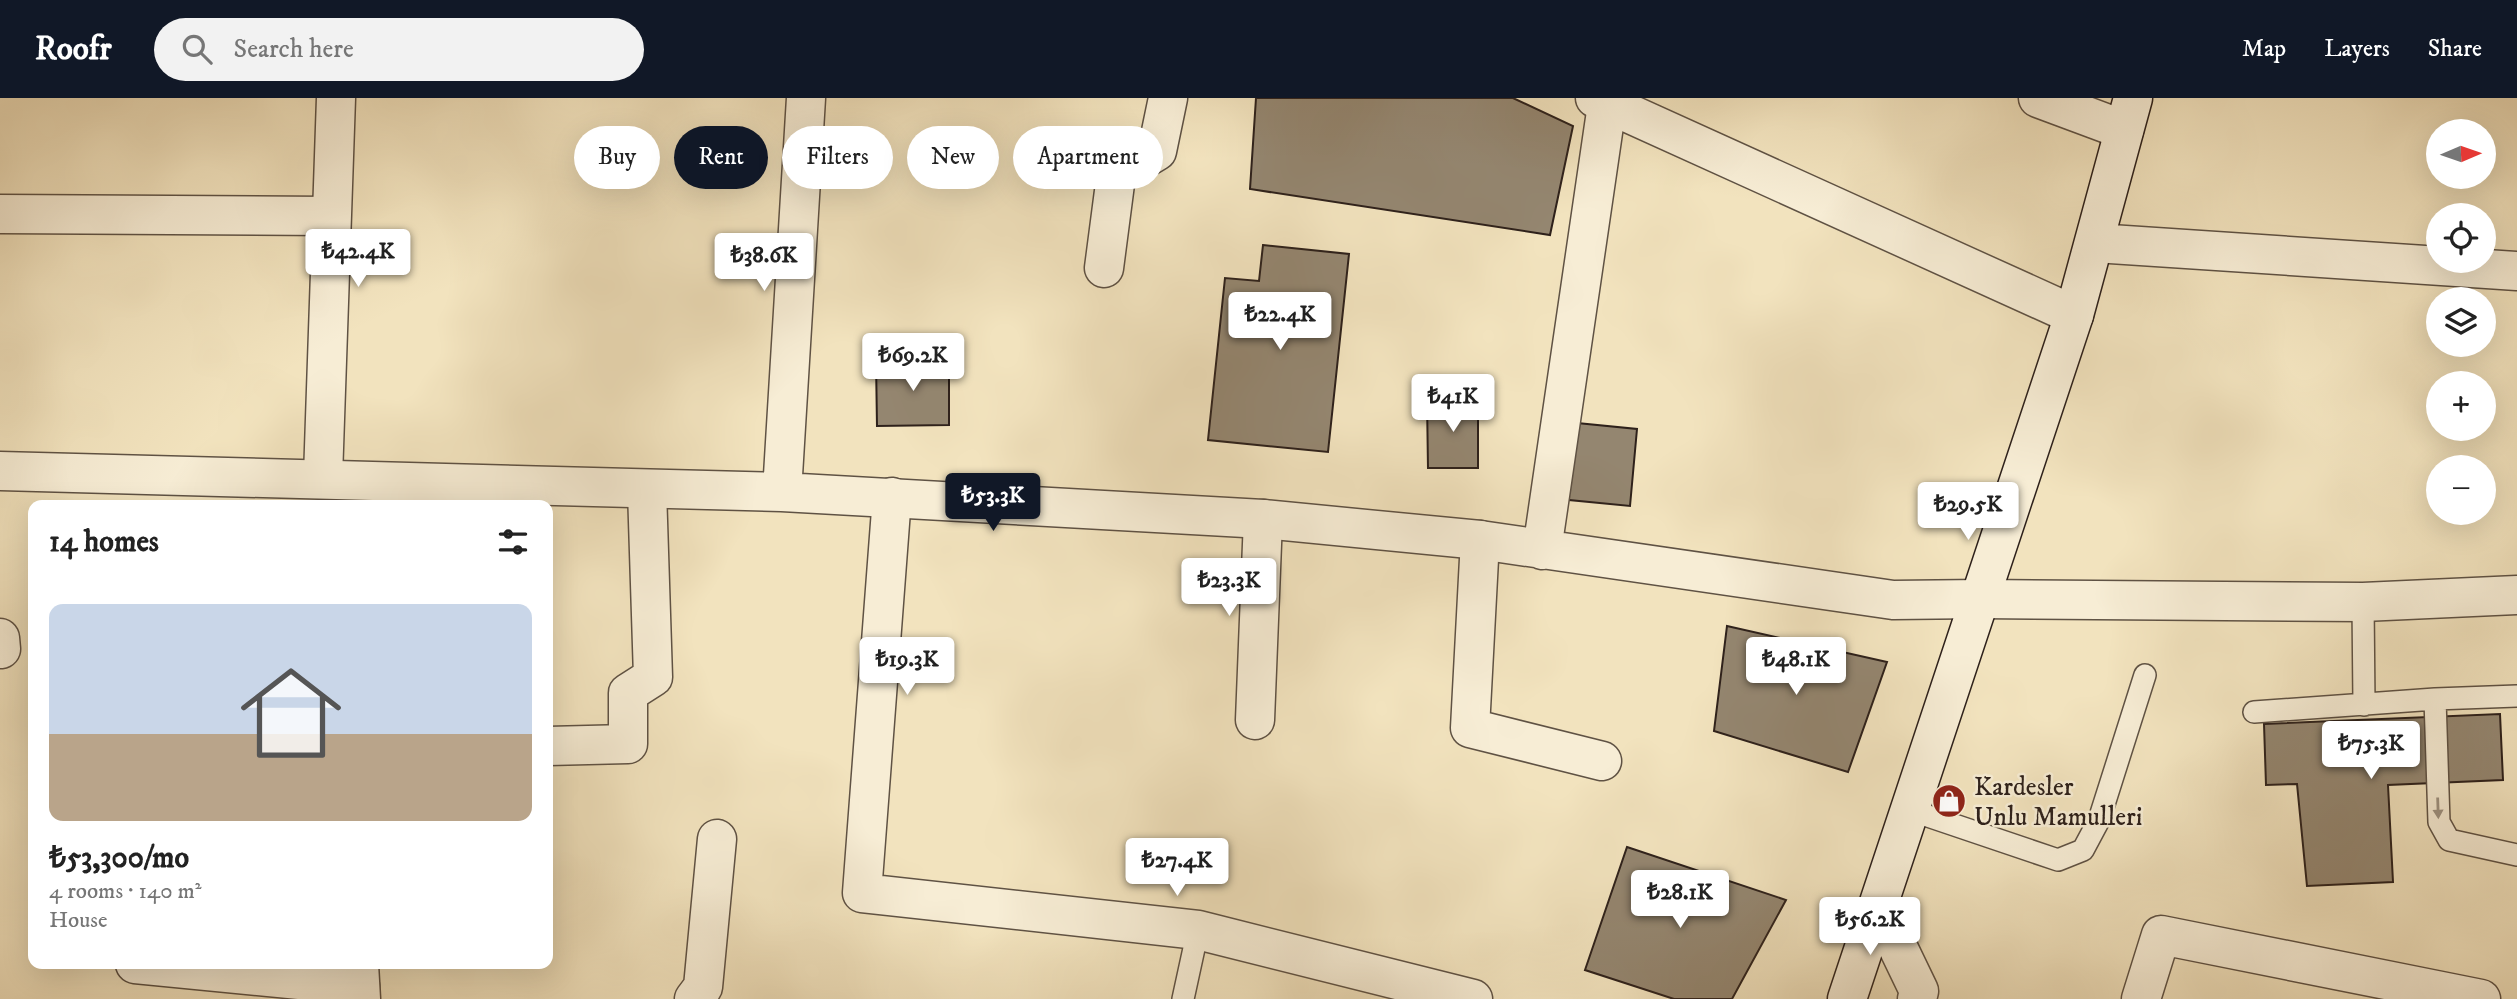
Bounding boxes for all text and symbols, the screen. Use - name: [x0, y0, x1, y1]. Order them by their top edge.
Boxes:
- search box: [154, 18, 644, 81]
- text: Roofr: [35, 29, 112, 70]
- icon: search: [178, 30, 216, 68]
- text: Search here: [234, 33, 354, 66]
- text: Map: [2242, 34, 2286, 64]
- text: Layers: [2324, 34, 2390, 64]
- text: Share: [2428, 34, 2482, 64]
- north arrow: [2426, 119, 2496, 189]
- map controls: [2426, 119, 2496, 525]
- chip: Buy: [574, 126, 660, 189]
- chip: Rent: [674, 126, 768, 189]
- chip: Filters: [782, 126, 893, 189]
- chip: New: [907, 126, 999, 189]
- chip: Apartment: [1013, 126, 1163, 189]
- button: locate: [2426, 203, 2496, 273]
- pin: ₺42.4K: [301, 230, 415, 289]
- pin: ₺38.6K: [707, 234, 821, 293]
- text: ₺42.4K: [321, 237, 395, 266]
- text: ₺38.6K: [731, 241, 797, 270]
- button: layers: [2426, 287, 2496, 357]
- pin: ₺22.4K: [1223, 292, 1337, 352]
- text: ₺22.4K: [1244, 300, 1316, 329]
- pin: ₺69.2K: [856, 334, 970, 393]
- text: ₺69.2K: [878, 341, 948, 370]
- button: +: [2426, 371, 2496, 441]
- pin: ₺41K: [1412, 374, 1494, 434]
- text: ₺41K: [1427, 382, 1479, 411]
- button: −: [2426, 455, 2496, 525]
- pin: ₺53.3K: [936, 474, 1050, 533]
- text: ₺53.3K: [961, 481, 1025, 510]
- pin: ₺29.5K: [1911, 482, 2025, 542]
- text: ₺29.5K: [1934, 490, 2002, 519]
- icon: filters: [494, 523, 532, 561]
- text: 14 homes: [49, 524, 159, 561]
- pin: ₺23.3K: [1172, 559, 1286, 618]
- text: ₺23.3K: [1197, 566, 1261, 595]
- pin: ₺19.3K: [850, 638, 964, 697]
- pin: ₺48.1K: [1739, 638, 1853, 697]
- text: ₺19.3K: [875, 645, 939, 674]
- text: ₺48.1K: [1762, 645, 1830, 674]
- icon: home: [228, 650, 354, 776]
- pin: ₺75.3K: [2314, 722, 2428, 781]
- text: ₺75.3K: [2338, 729, 2404, 758]
- place label: Kardesler Unlu Mamulleri: [1974, 771, 2142, 834]
- shop icon: Kardesler Unlu Mamulleri: [1930, 782, 1968, 820]
- one-way arrow: [2433, 797, 2444, 819]
- pin: ₺27.4K: [1120, 838, 1234, 898]
- text: ₺53,300/mo: [49, 840, 189, 877]
- text: ₺27.4K: [1142, 846, 1212, 875]
- pin: ₺28.1K: [1623, 870, 1737, 930]
- text: 4 rooms · 140 m²: [49, 877, 202, 906]
- text: ₺28.1K: [1647, 878, 1713, 907]
- pin: ₺56.2K: [1813, 898, 1927, 957]
- text: ₺56.2K: [1835, 905, 1905, 934]
- text: House: [49, 906, 107, 935]

